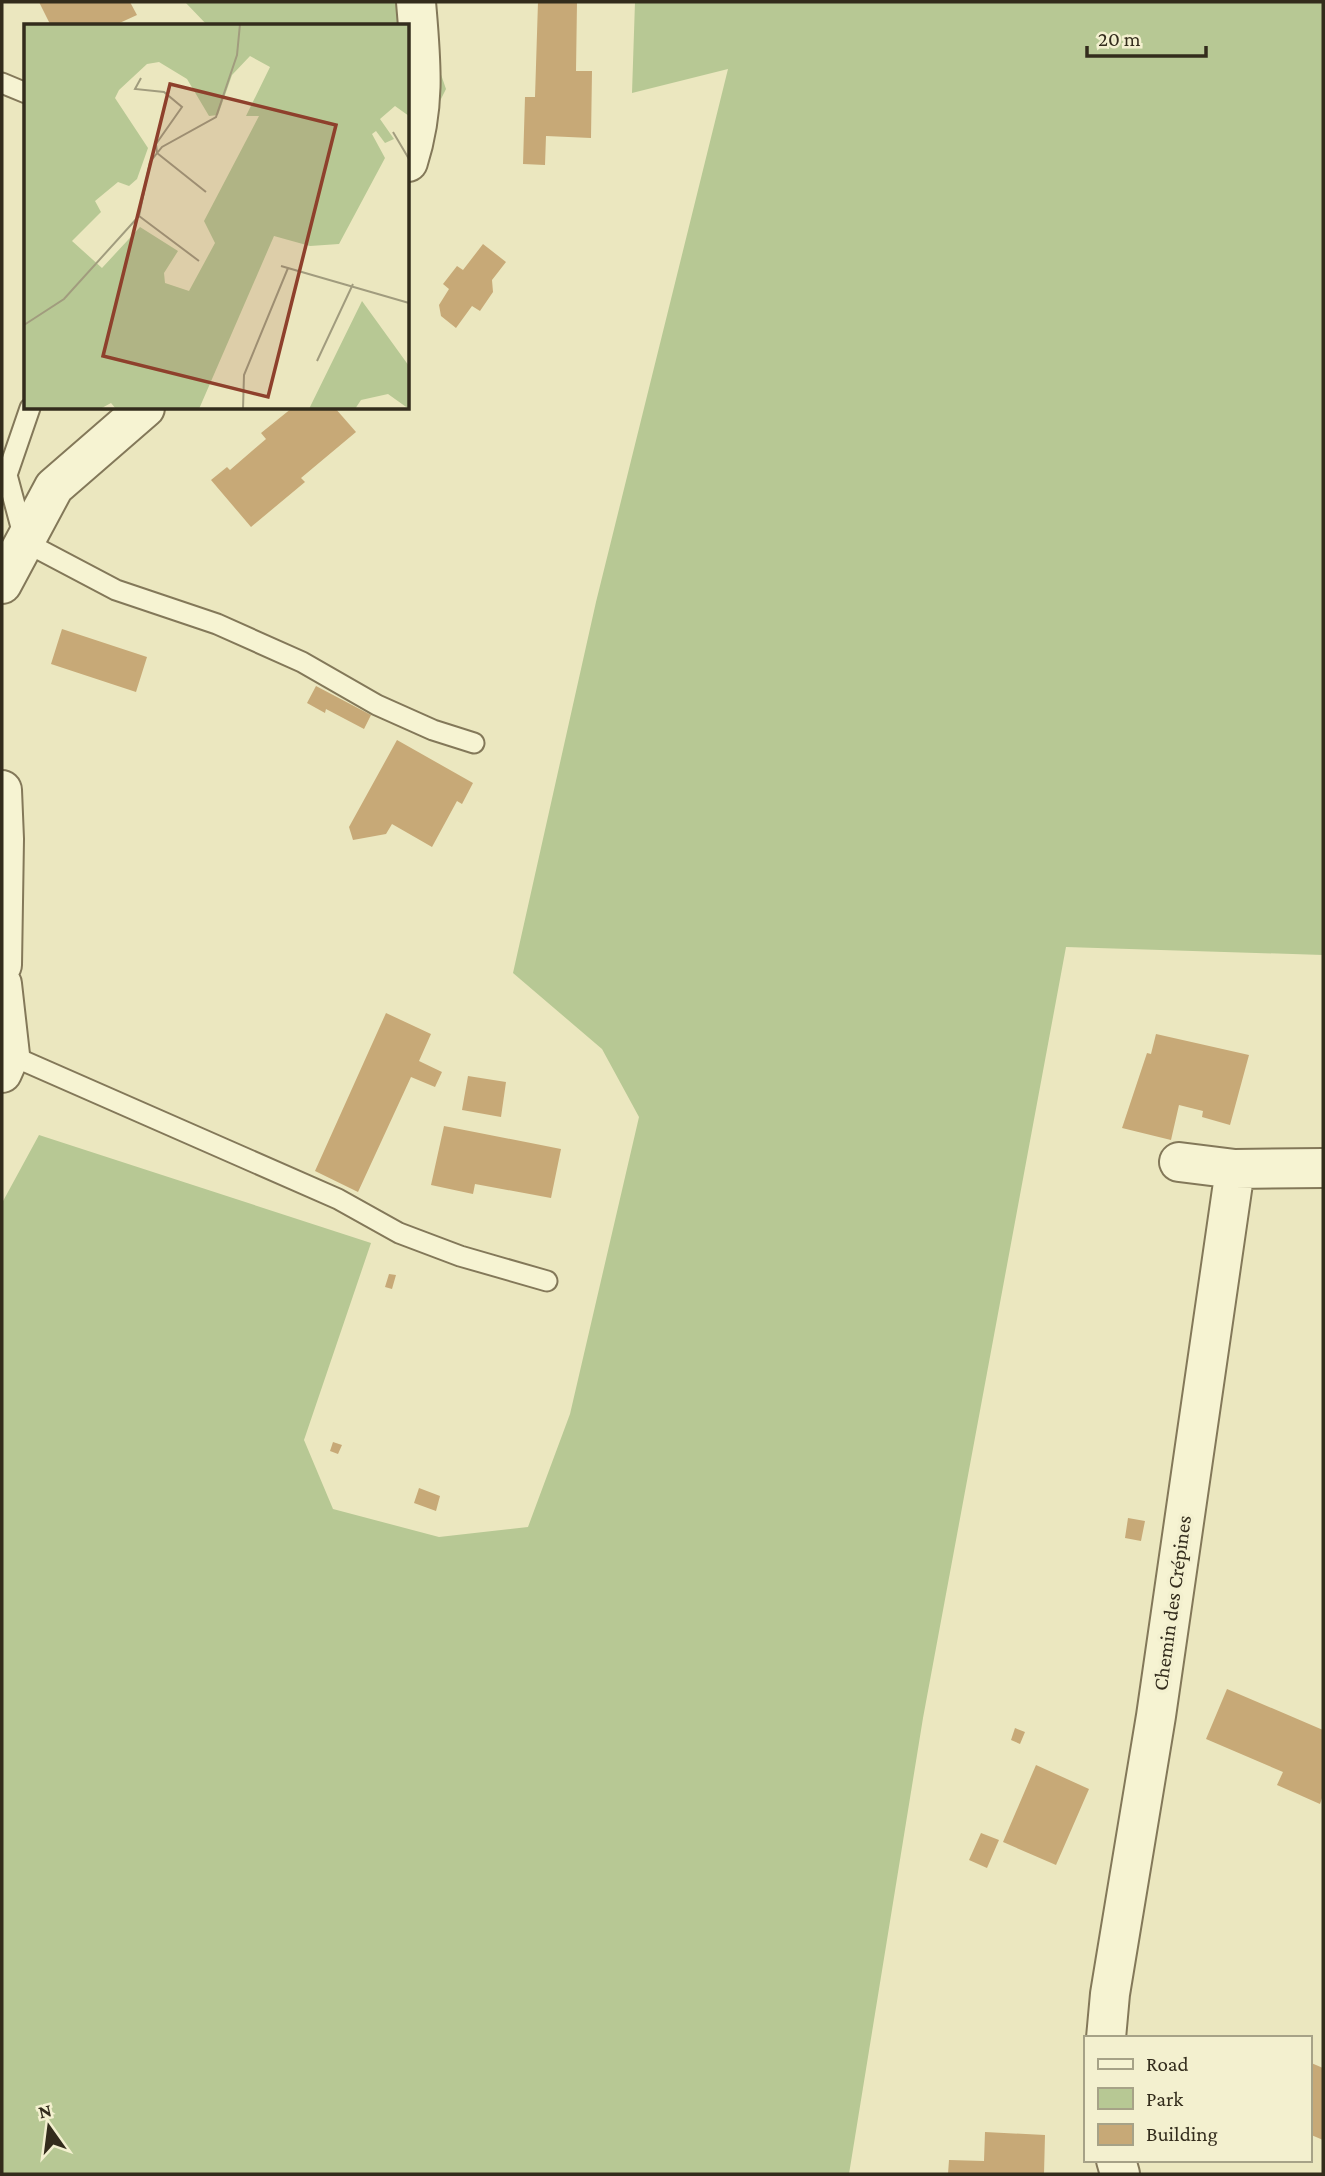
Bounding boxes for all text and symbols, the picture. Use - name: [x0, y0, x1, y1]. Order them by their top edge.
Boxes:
- scale bar: [1087, 14, 1206, 58]
- inset map: [24, 24, 410, 410]
- text: 20 m: [1098, 27, 1141, 51]
- street label: Chemin des Crépines: [1148, 1514, 1196, 1692]
- legend: [1084, 2036, 1311, 2162]
- text: Road: [1146, 2052, 1189, 2076]
- text: Park: [1146, 2087, 1183, 2111]
- north arrow: [14, 2092, 84, 2162]
- text: N: [36, 2099, 54, 2123]
- text: Building: [1146, 2122, 1218, 2146]

